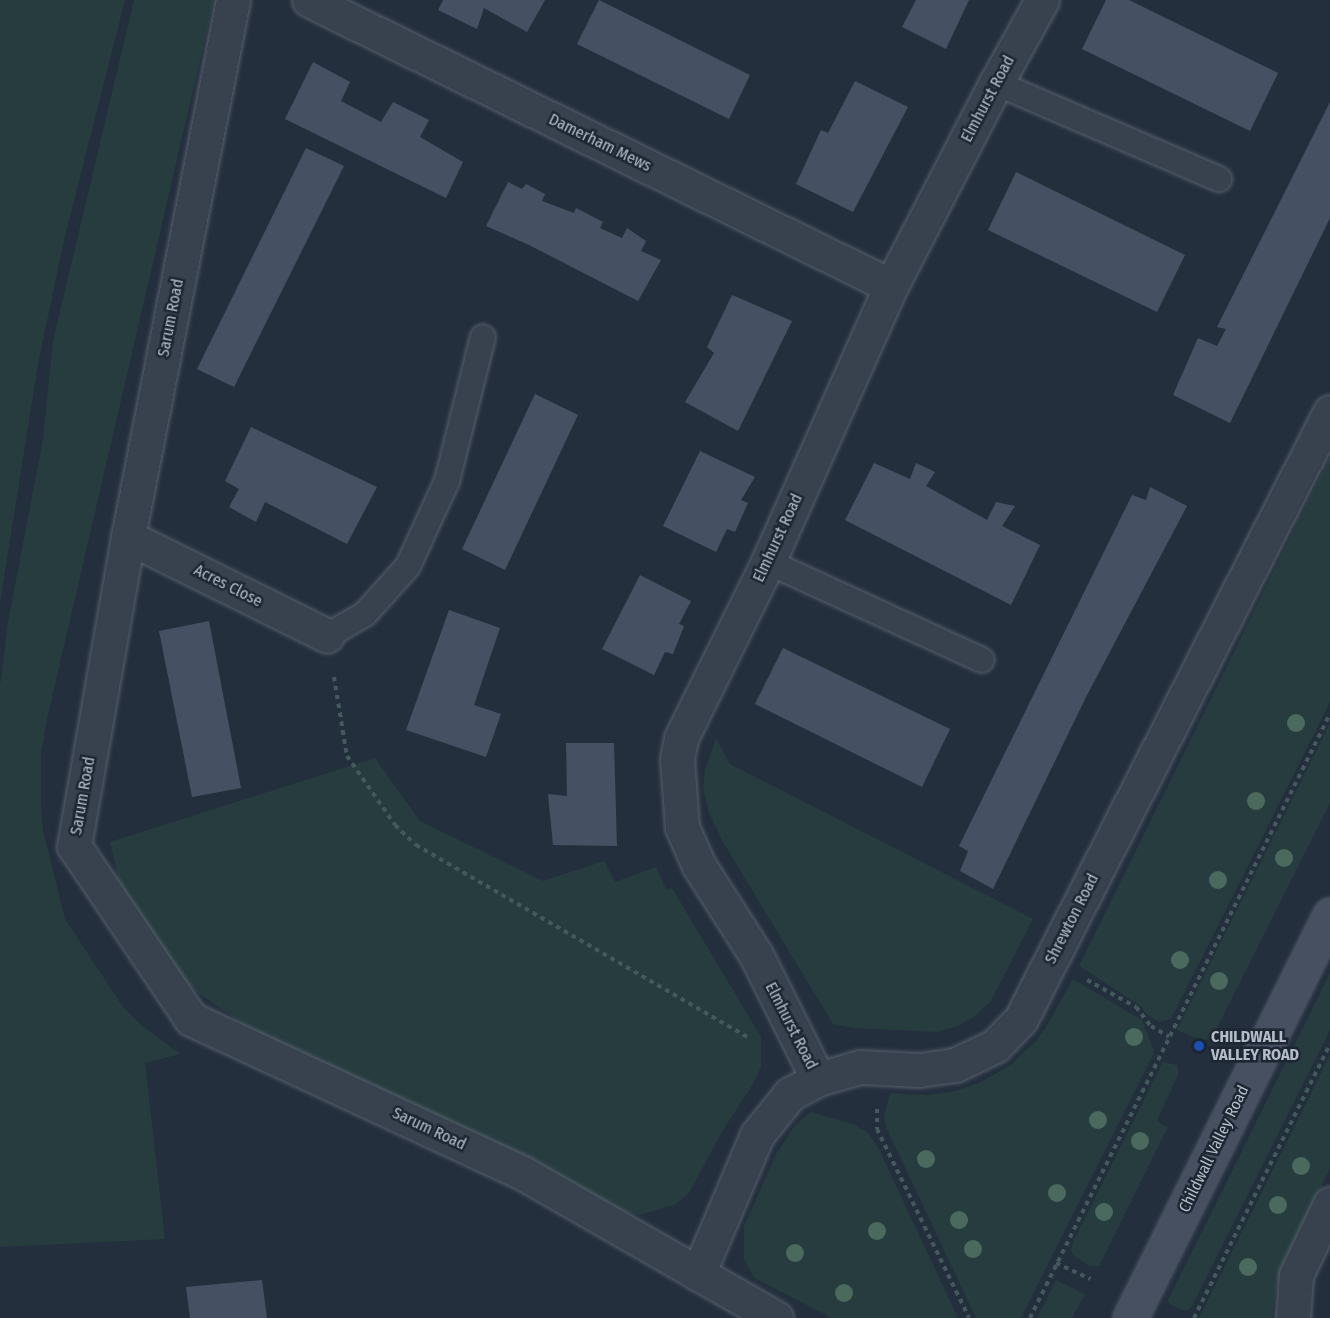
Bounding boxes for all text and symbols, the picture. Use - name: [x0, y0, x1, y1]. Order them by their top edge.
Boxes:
- street label: Elmhurst Road: [957, 53, 1019, 145]
- street label: Damerham Mews: [546, 110, 654, 176]
- street label: Sarum Road: [154, 277, 188, 359]
- street label: Elmhurst Road: [749, 491, 807, 585]
- street label: Acres Close: [191, 561, 265, 611]
- street label: Sarum Road: [67, 755, 99, 837]
- street label: Shrewton Road: [1041, 871, 1103, 967]
- street label: Elmhurst Road: [761, 979, 821, 1073]
- place label: CHILDWALL VALLEY ROAD: [1211, 1027, 1299, 1065]
- marker: CHILDWALL VALLEY ROAD: [1192, 1039, 1206, 1053]
- street label: Childwall Valley Road: [1175, 1082, 1253, 1216]
- street label: Sarum Road: [389, 1104, 469, 1154]

